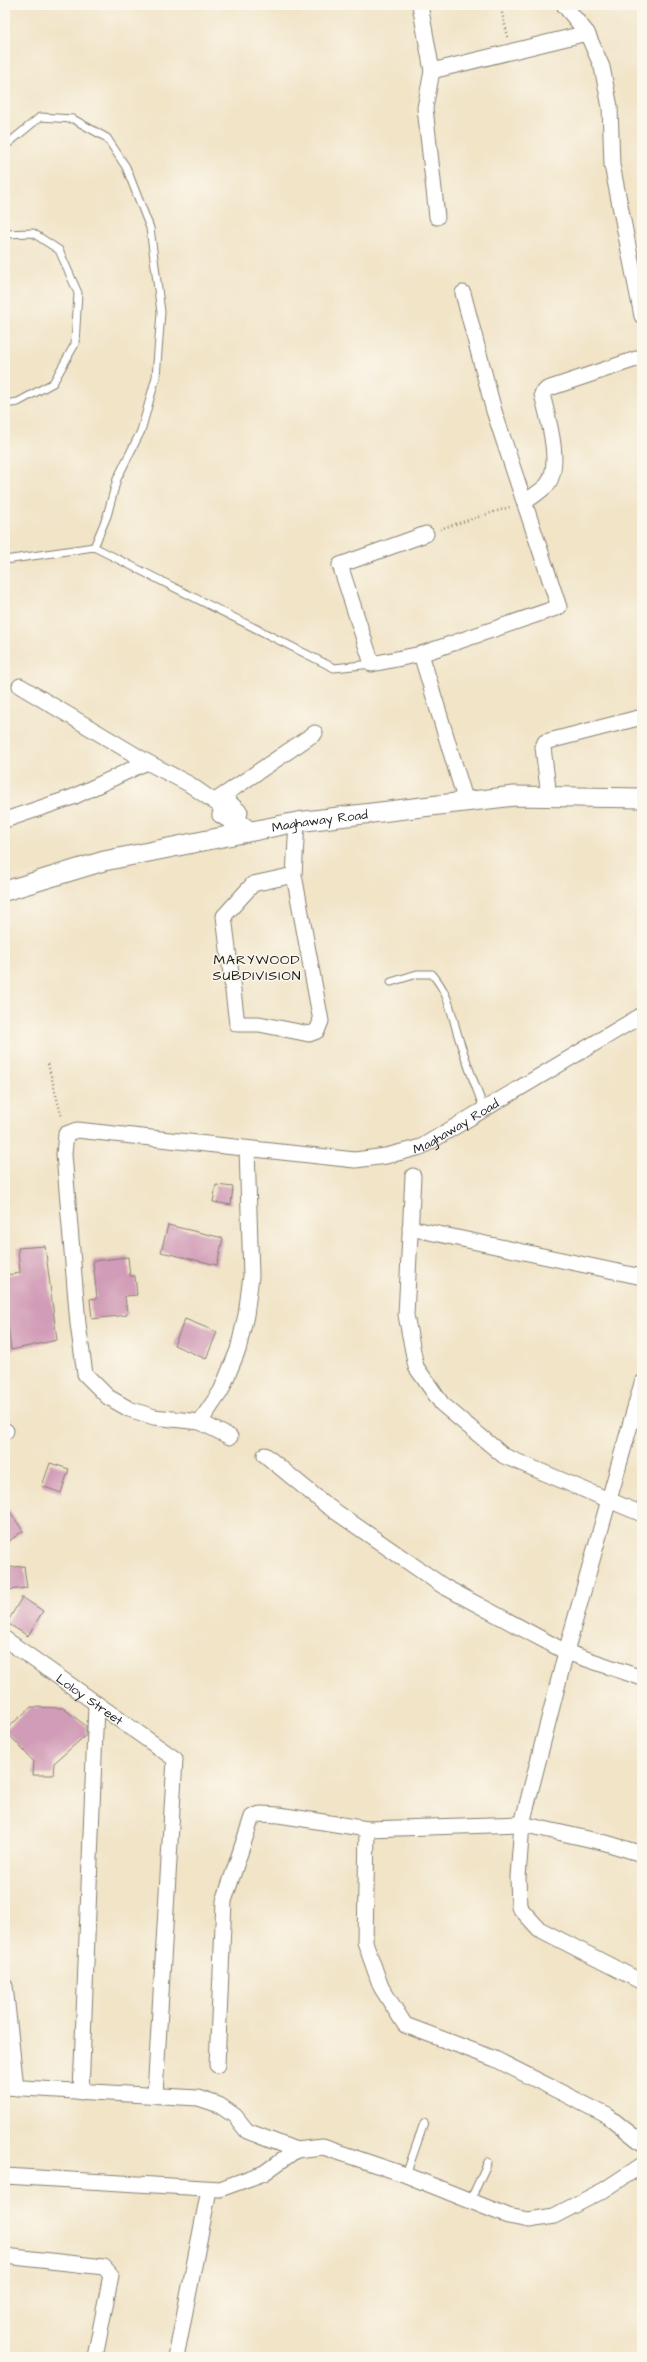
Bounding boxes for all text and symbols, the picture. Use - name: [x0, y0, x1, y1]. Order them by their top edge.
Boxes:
- street label: Maghaway Road: [270, 806, 369, 837]
- district label: MARYWOOD SUBDIVISION: [212, 950, 302, 986]
- street label: Maghaway Road: [411, 1095, 502, 1159]
- street label: Loloy Street: [52, 1670, 127, 1730]

